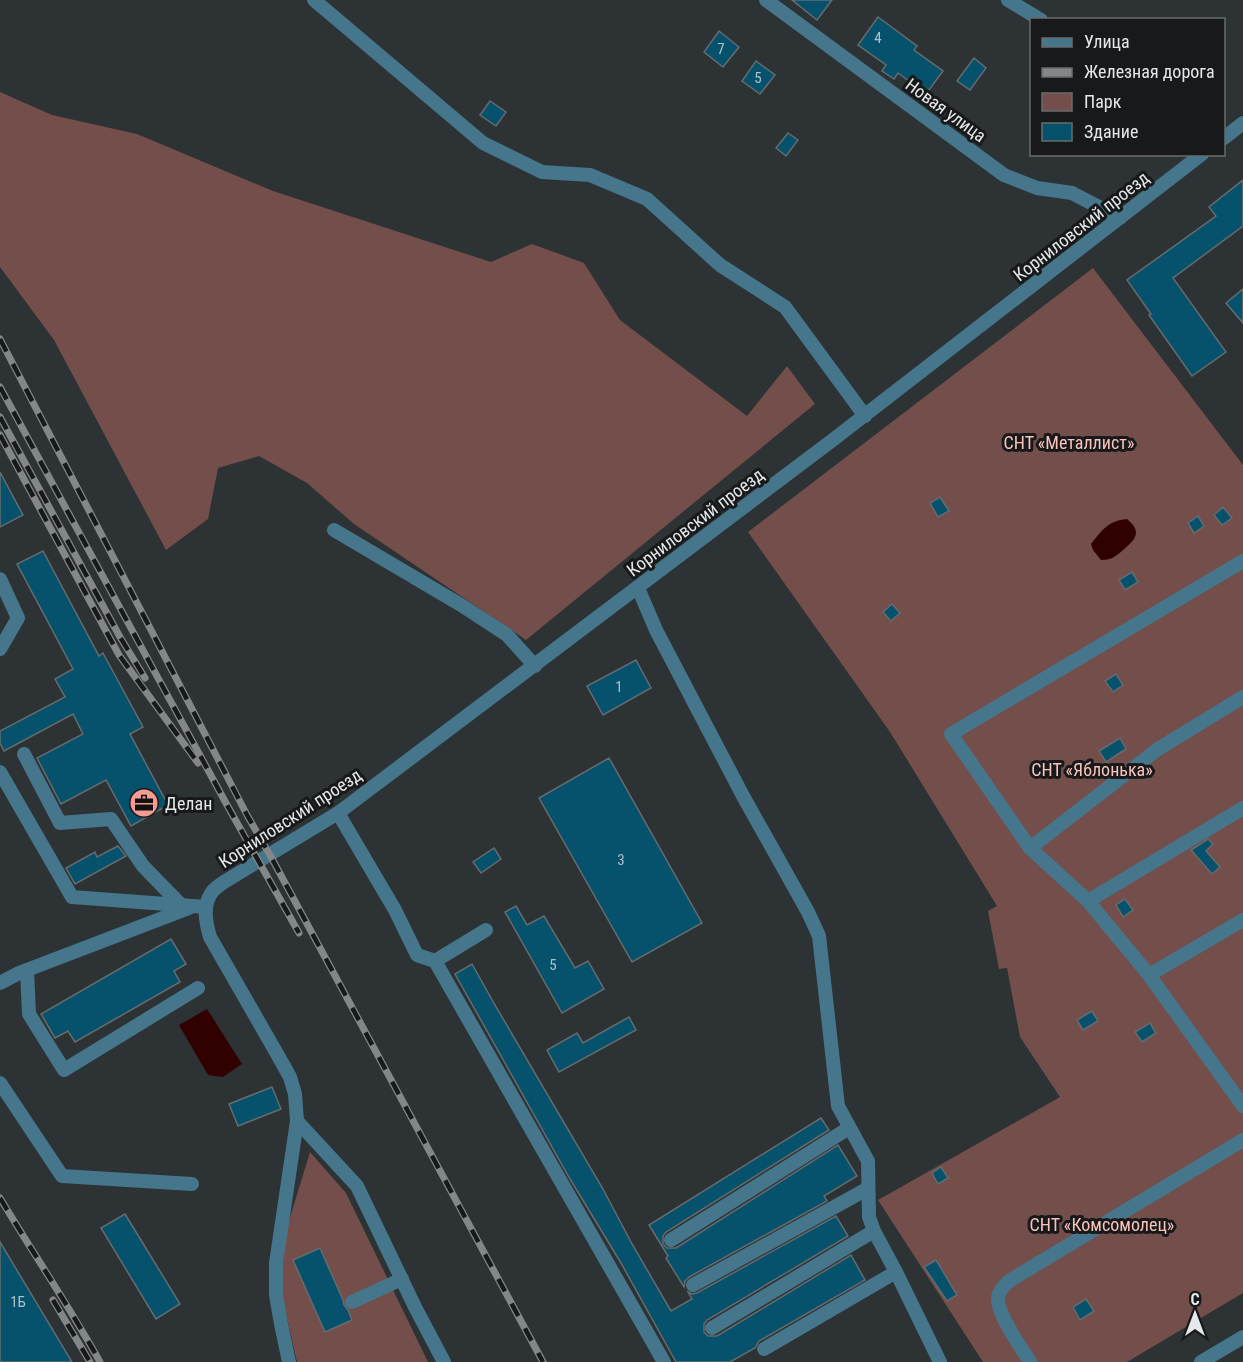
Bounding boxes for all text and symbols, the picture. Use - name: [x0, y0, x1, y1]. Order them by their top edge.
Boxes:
- legend: [1030, 18, 1225, 156]
- house number: 4: [874, 29, 882, 47]
- text: Улица: [1084, 31, 1130, 52]
- house number: 7: [717, 40, 725, 58]
- text: Железная дорога: [1084, 61, 1215, 82]
- house number: 5: [754, 69, 762, 87]
- street label: Новая улица: [902, 74, 990, 146]
- text: Парк: [1084, 91, 1122, 112]
- text: Здание: [1084, 121, 1138, 142]
- street label: Корниловский проезд: [1009, 166, 1153, 285]
- park label: СНТ «Металлист»: [1004, 432, 1134, 453]
- street label: Корниловский проезд: [622, 463, 768, 580]
- house number: 1: [615, 678, 623, 696]
- park label: СНТ «Яблонька»: [1031, 759, 1153, 780]
- street label: Корниловский проезд: [215, 764, 366, 872]
- office icon: Делан: [128, 787, 160, 819]
- place label: Делан: [165, 793, 212, 814]
- house number: 3: [617, 851, 625, 869]
- house number: 5: [549, 956, 557, 974]
- park label: СНТ «Комсомолец»: [1030, 1214, 1174, 1235]
- north arrow: [1165, 1284, 1225, 1344]
- text: С: [1190, 1290, 1200, 1309]
- house number: 1Б: [10, 1293, 26, 1311]

